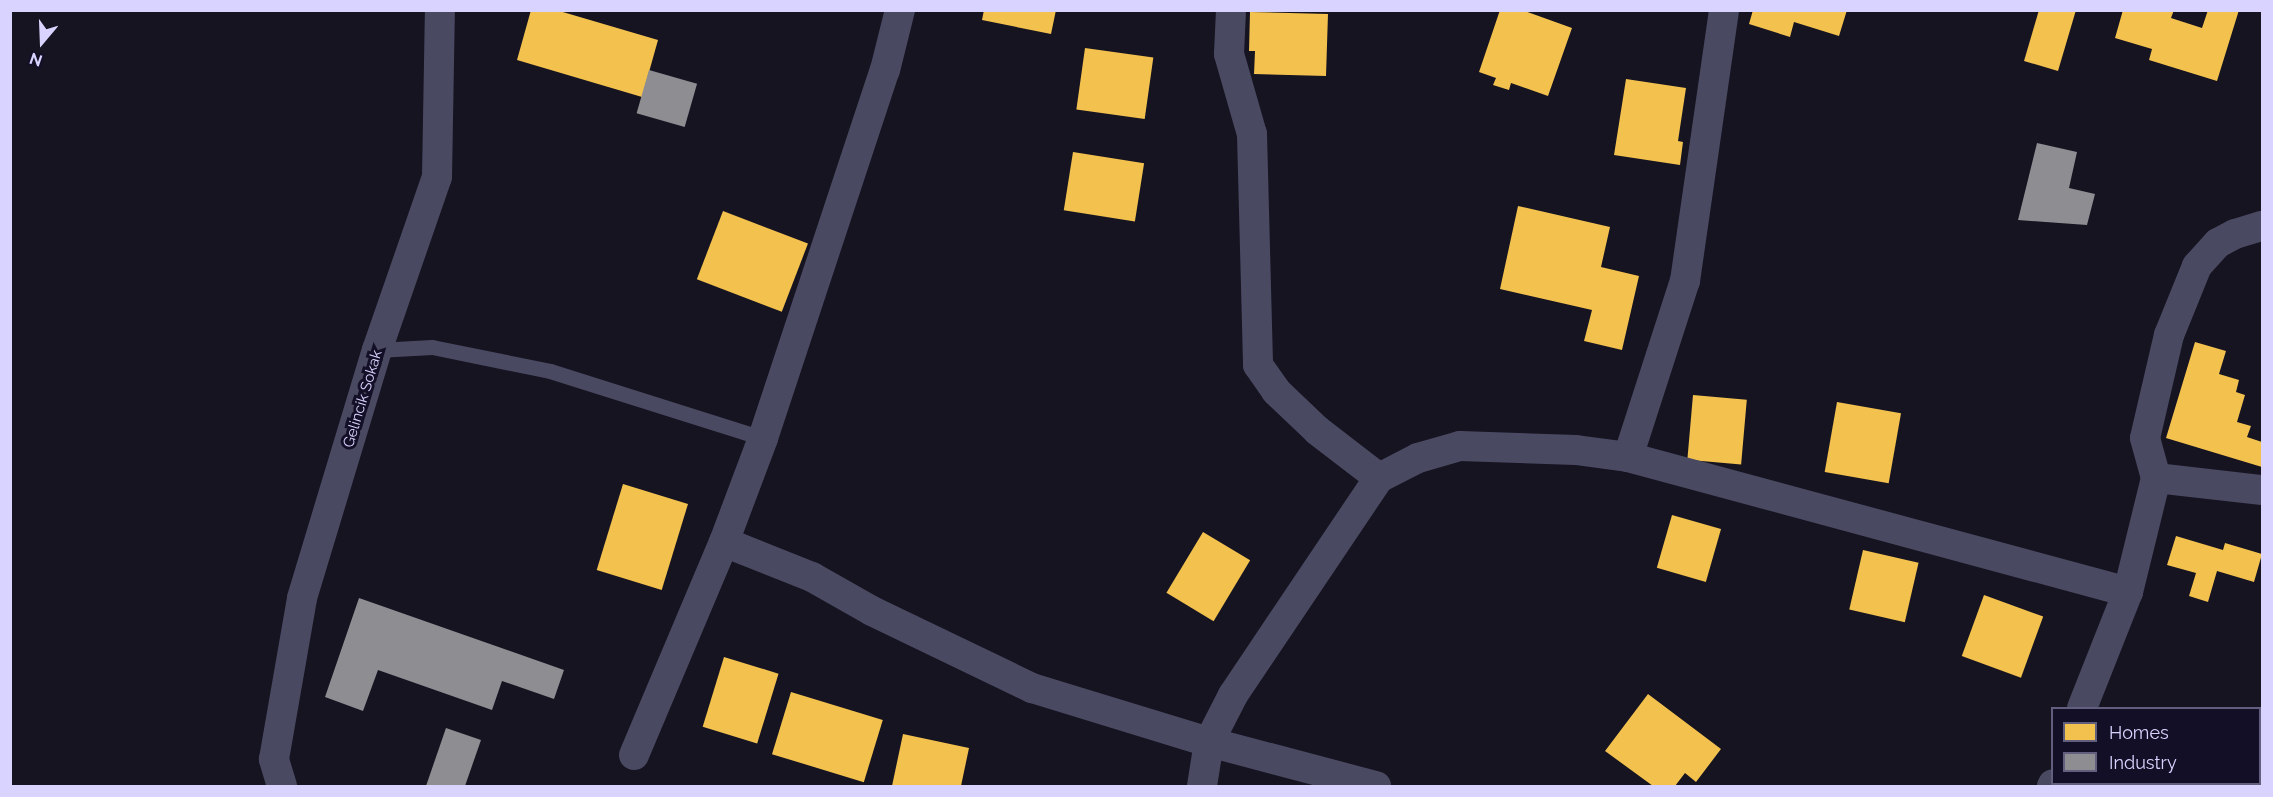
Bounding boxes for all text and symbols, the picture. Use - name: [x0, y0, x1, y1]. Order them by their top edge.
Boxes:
- north arrow: [12, 12, 72, 72]
- text: N: [27, 49, 45, 70]
- street label: Gelincik Sokak: [340, 348, 386, 450]
- legend: [2051, 707, 2261, 785]
- text: Homes: [2109, 722, 2169, 743]
- text: Industry: [2109, 752, 2177, 773]

